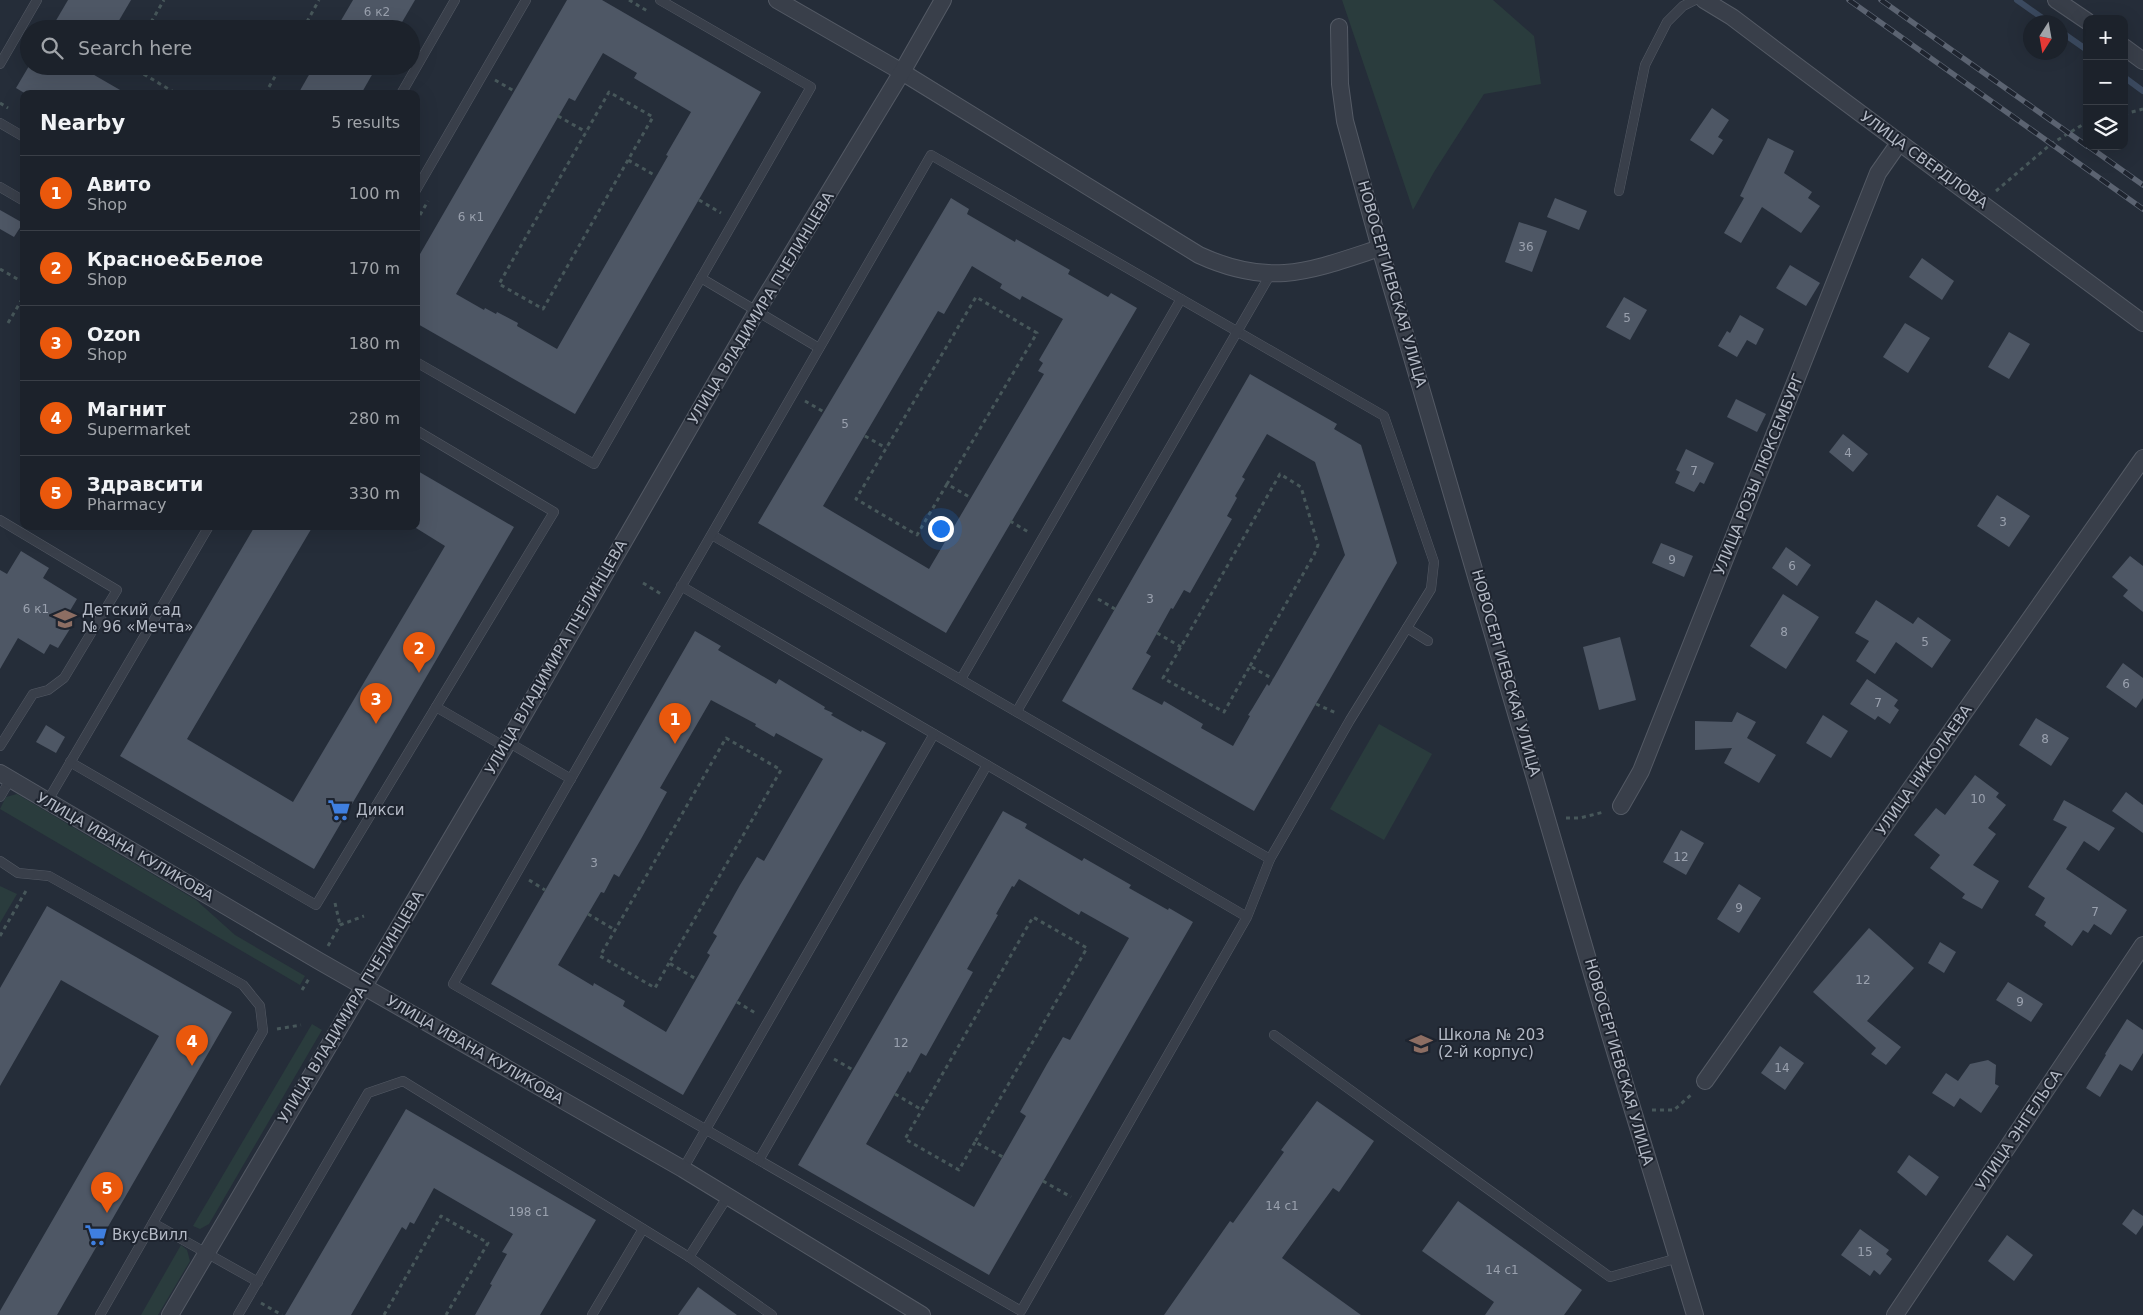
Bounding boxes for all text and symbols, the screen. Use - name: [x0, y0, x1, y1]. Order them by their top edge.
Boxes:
- house number: 6 к2: [364, 5, 390, 19]
- north arrow: [2023, 15, 2068, 60]
- map controls: [2083, 15, 2128, 150]
- button: +: [2083, 15, 2128, 60]
- search box: [20, 20, 420, 75]
- icon: search: [38, 34, 66, 62]
- text: Search here: [78, 37, 192, 59]
- button: −: [2083, 60, 2128, 105]
- button: layers: [2083, 105, 2128, 150]
- street label: УЛИЦА СВЕРДЛОВА: [1857, 108, 1992, 213]
- text: Nearby: [40, 111, 125, 135]
- text: 5 results: [331, 113, 400, 132]
- text: Авито: [87, 173, 151, 195]
- street label: НОВОСЕРГИЕВСКАЯ УЛИЦА: [1354, 178, 1430, 390]
- text: 1: [50, 184, 62, 203]
- text: 100 m: [349, 184, 400, 203]
- street label: УЛИЦА ВЛАДИМИРА ПЧЕЛИНЦЕВА: [684, 188, 838, 427]
- text: Shop: [87, 195, 127, 214]
- house number: 6 к1: [458, 210, 484, 224]
- house number: 36: [1518, 240, 1534, 254]
- text: Красное&Белое: [87, 248, 263, 270]
- text: 2: [50, 259, 62, 278]
- text: 170 m: [349, 259, 400, 278]
- text: Shop: [87, 270, 127, 289]
- house number: 5: [1623, 311, 1631, 325]
- text: Ozon: [87, 323, 141, 345]
- text: 3: [50, 334, 62, 353]
- text: 180 m: [349, 334, 400, 353]
- text: Shop: [87, 345, 127, 364]
- street label: УЛИЦА РОЗЫ ЛЮКСЕМБУРГ: [1710, 371, 1808, 577]
- text: Магнит: [87, 398, 166, 420]
- text: 4: [50, 409, 62, 428]
- text: 280 m: [349, 409, 400, 428]
- house number: 5: [841, 417, 849, 431]
- text: Supermarket: [87, 420, 190, 439]
- house number: 4: [1844, 446, 1852, 460]
- house number: 7: [1690, 464, 1698, 478]
- text: Здравсити: [87, 473, 203, 495]
- text: 5: [50, 484, 62, 503]
- text: 330 m: [349, 484, 400, 503]
- text: Pharmacy: [87, 495, 167, 514]
- house number: 3: [1999, 515, 2007, 529]
- your location: [928, 516, 954, 542]
- street label: УЛИЦА ВЛАДИМИРА ПЧЕЛИНЦЕВА: [481, 536, 631, 777]
- house number: 9: [1668, 553, 1676, 567]
- house number: 6: [1788, 559, 1796, 573]
- street label: НОВОСЕРГИЕВСКАЯ УЛИЦА: [1468, 567, 1544, 779]
- house number: 3: [1146, 592, 1154, 606]
- place label: Детский сад № 96 «Мечта»: [82, 601, 194, 636]
- house number: 6 к1: [23, 602, 49, 616]
- school or university icon: Детский сад № 96 «Мечта»: [52, 606, 78, 632]
- house number: 8: [1780, 625, 1788, 639]
- pin: 2: [403, 632, 435, 673]
- house number: 5: [1921, 635, 1929, 649]
- house number: 6: [2122, 677, 2130, 691]
- pin: 3: [360, 683, 392, 724]
- house number: 7: [1874, 696, 1882, 710]
- street label: УЛИЦА НИКОЛАЕВА: [1872, 701, 1976, 839]
- pin: 1: [659, 703, 691, 744]
- house number: 8: [2041, 732, 2049, 746]
- street label: УЛИЦА ИВАНА КУЛИКОВА: [33, 789, 217, 906]
- house number: 10: [1970, 792, 1986, 806]
- supermarket icon: Дикси: [326, 797, 352, 823]
- place label: Дикси: [356, 801, 405, 819]
- house number: 12: [1673, 850, 1689, 864]
- house number: 3: [590, 856, 598, 870]
- street label: УЛИЦА ВЛАДИМИРА ПЧЕЛИНЦЕВА: [274, 887, 428, 1126]
- house number: 9: [1735, 901, 1743, 915]
- house number: 7: [2091, 905, 2099, 919]
- street label: НОВОСЕРГИЕВСКАЯ УЛИЦА: [1581, 956, 1657, 1168]
- house number: 12: [1855, 973, 1871, 987]
- street label: УЛИЦА ИВАНА КУЛИКОВА: [383, 992, 567, 1109]
- house number: 9: [2016, 995, 2024, 1009]
- pin: 4: [176, 1025, 208, 1066]
- place label: Школа № 203 (2-й корпус): [1438, 1026, 1545, 1061]
- school or university icon: Школа № 203 (2-й корпус): [1408, 1031, 1434, 1057]
- house number: 12: [893, 1036, 909, 1050]
- house number: 14: [1774, 1061, 1790, 1075]
- street label: УЛИЦА ЭНГЕЛЬСА: [1972, 1066, 2066, 1193]
- pin: 5: [91, 1172, 123, 1213]
- house number: 14 с1: [1265, 1199, 1299, 1213]
- house number: 198 с1: [509, 1205, 549, 1219]
- supermarket icon: ВкусВилл: [83, 1222, 109, 1248]
- place label: ВкусВилл: [112, 1226, 188, 1244]
- house number: 15: [1857, 1245, 1873, 1259]
- house number: 14 с1: [1485, 1263, 1519, 1277]

